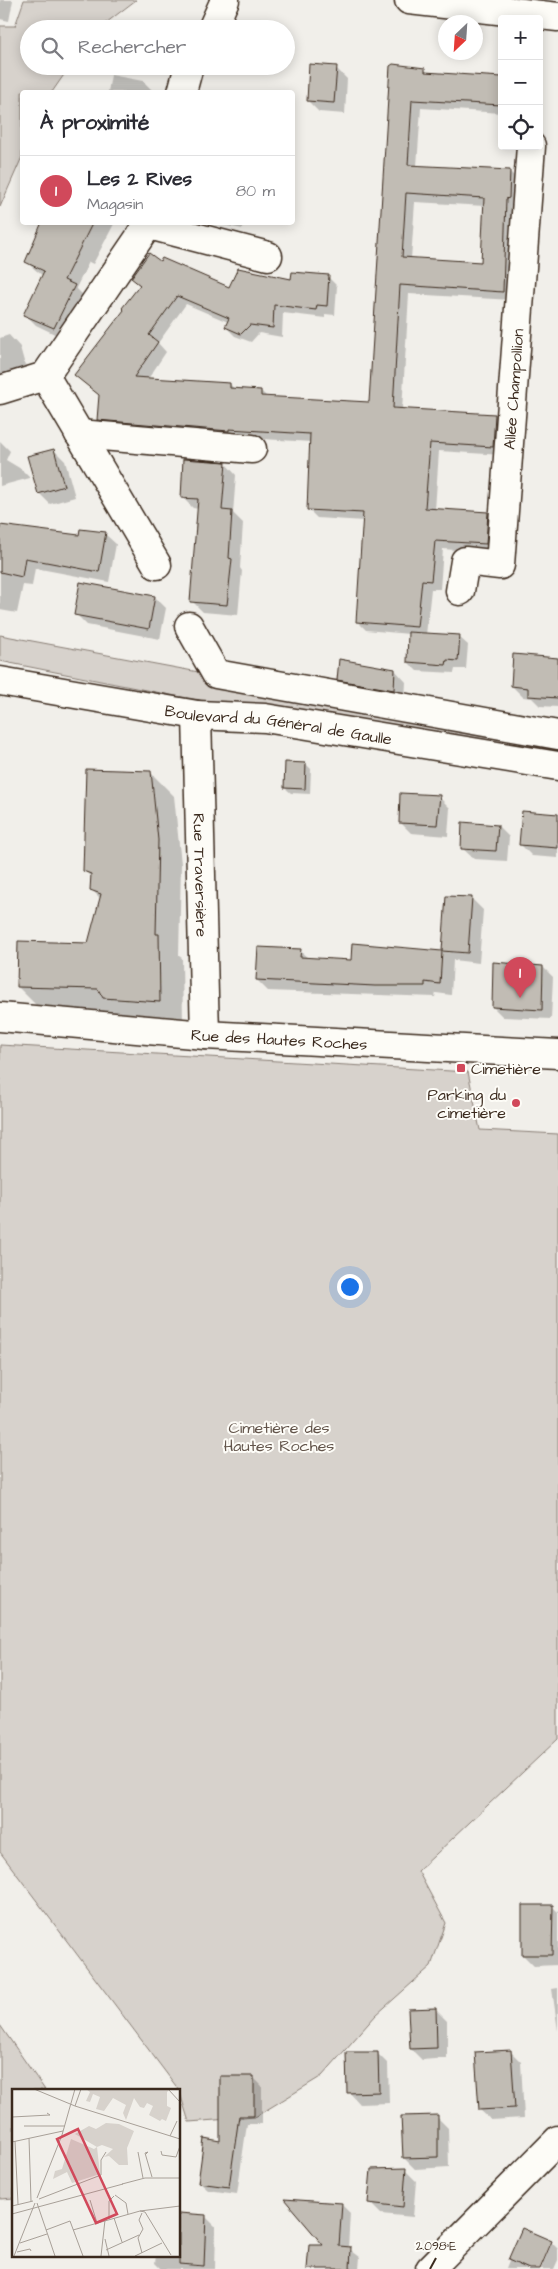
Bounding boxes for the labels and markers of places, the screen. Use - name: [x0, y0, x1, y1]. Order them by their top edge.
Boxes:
- pin: 1: [504, 957, 536, 998]
- place label: Cimetière: [471, 1058, 541, 1080]
- marker: Cimetière: [455, 1062, 467, 1074]
- place label: Parking du cimetière: [428, 1084, 506, 1124]
- marker: Parking du cimetière: [510, 1097, 522, 1109]

